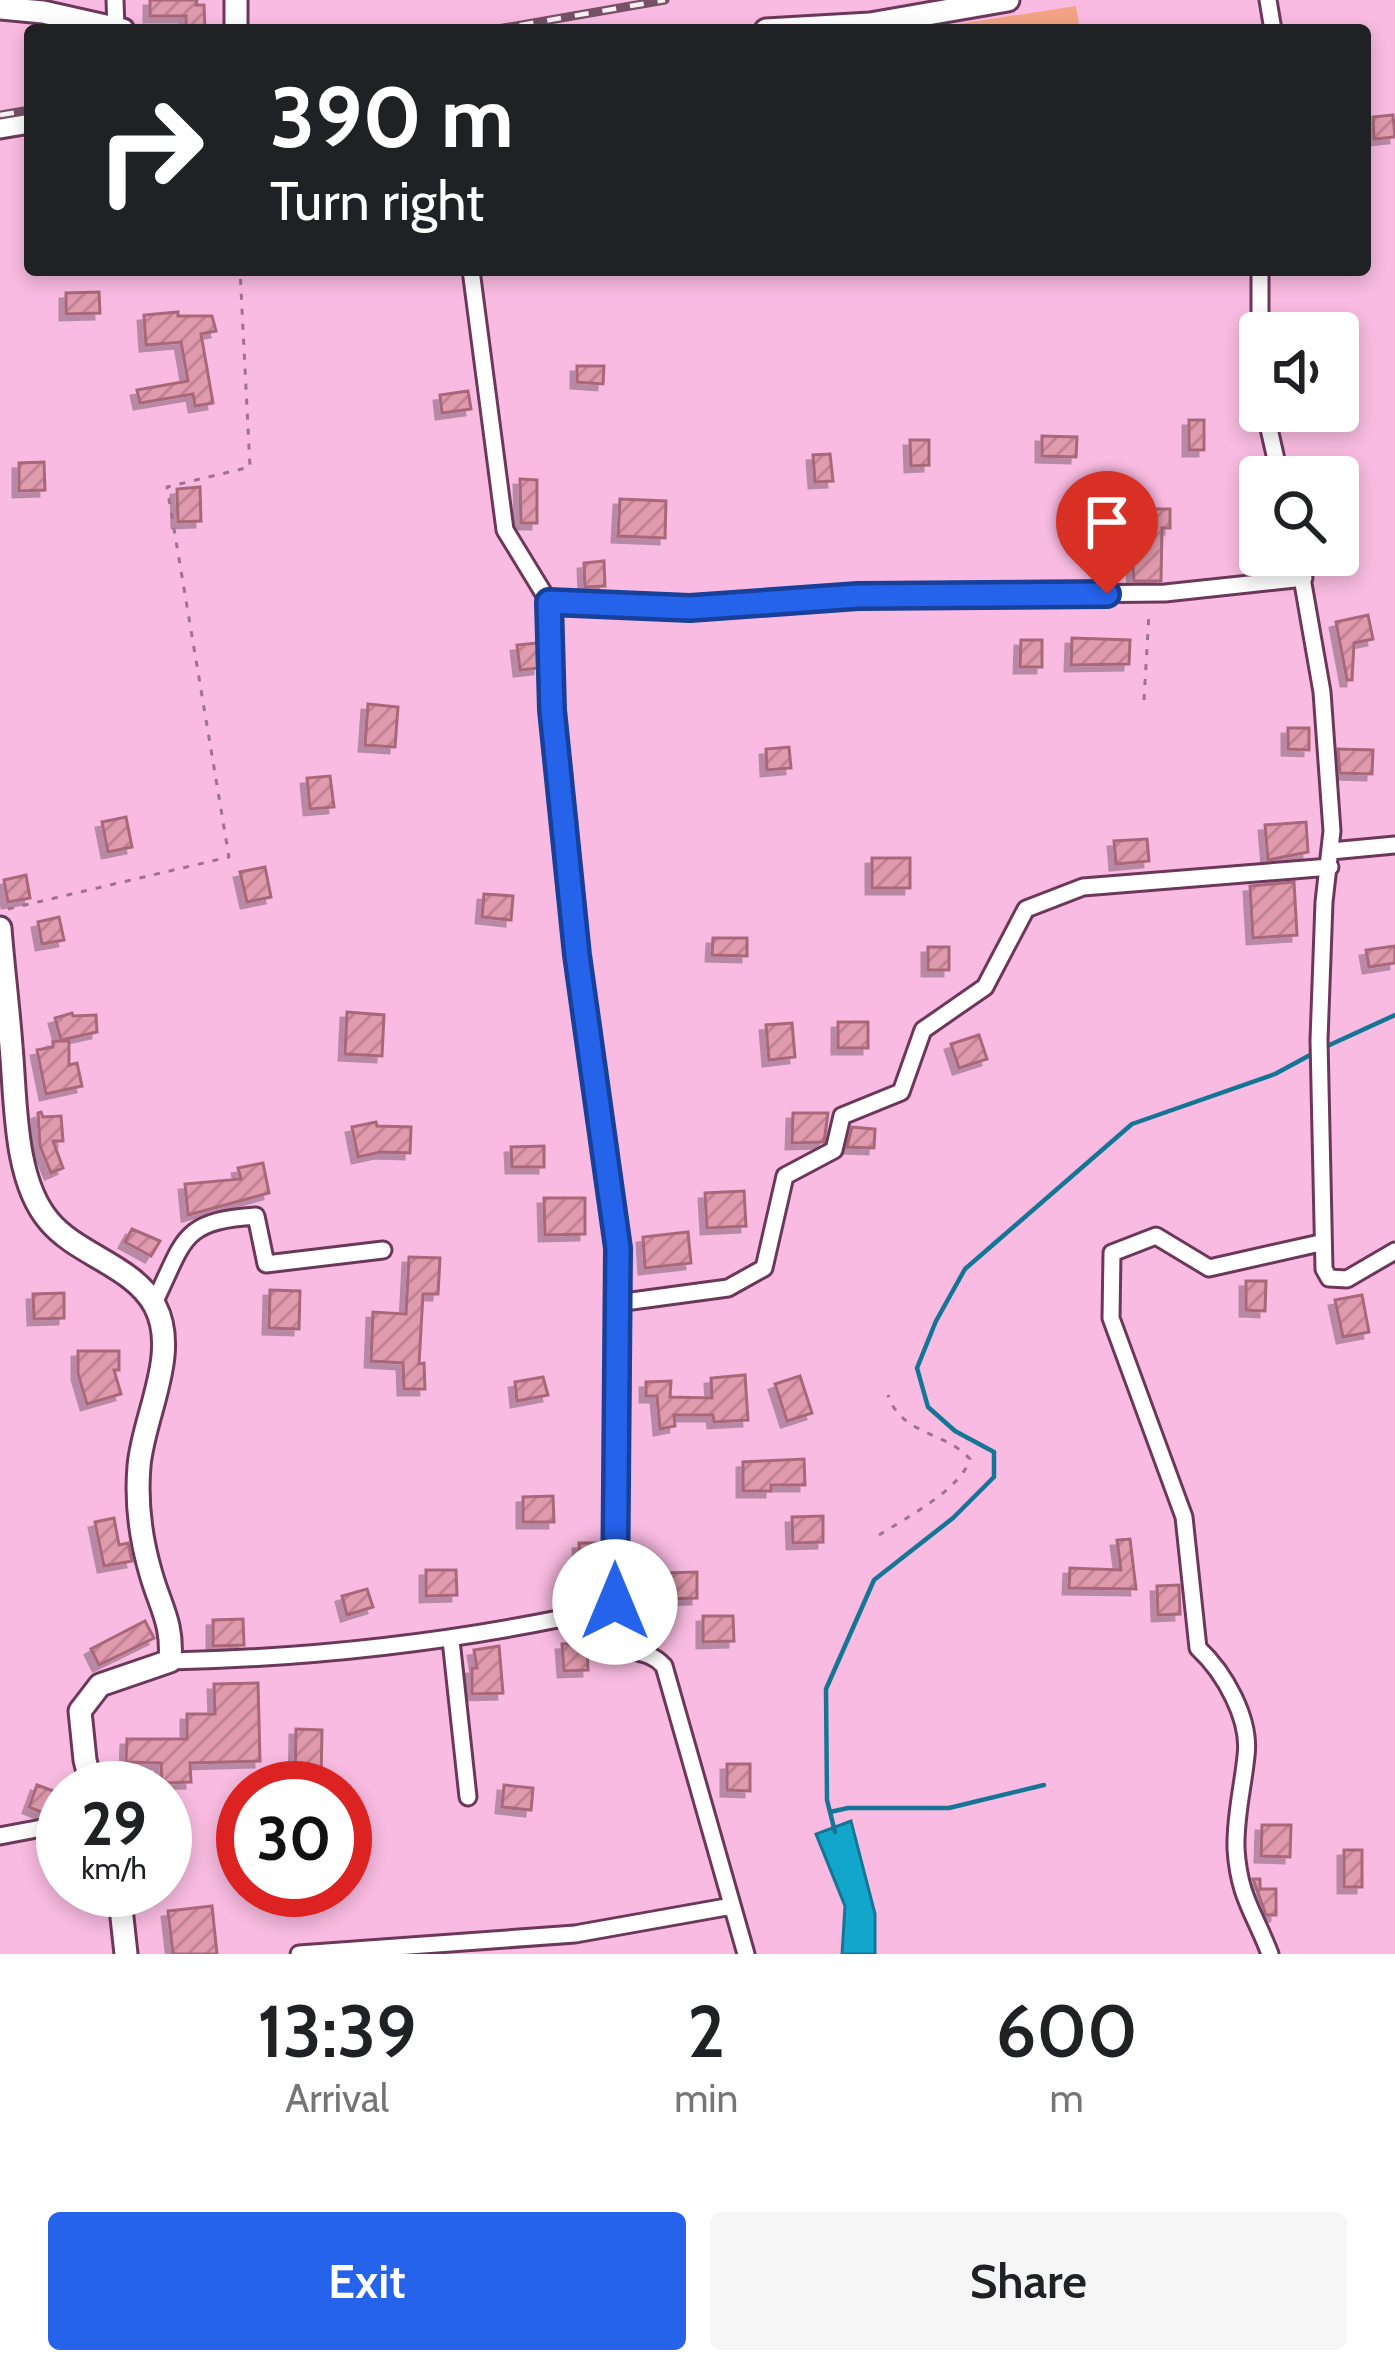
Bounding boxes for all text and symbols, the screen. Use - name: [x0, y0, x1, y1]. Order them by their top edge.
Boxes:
- text: 390 m: [270, 66, 514, 168]
- icon: right: [72, 72, 228, 228]
- text: Turn right: [270, 168, 484, 234]
- map controls: [1239, 312, 1359, 576]
- button: sound: [1239, 312, 1359, 432]
- button: search: [1239, 456, 1359, 576]
- pin: [1056, 471, 1158, 594]
- icon: arrive: [1074, 489, 1140, 555]
- position arrow: [552, 1539, 678, 1665]
- speed limit sign: 30: [216, 1761, 372, 1917]
- text: 29: [81, 1787, 147, 1860]
- text: km/h: [81, 1850, 147, 1887]
- text: 13:39: [257, 1988, 417, 2075]
- text: 2: [687, 1988, 725, 2075]
- text: 600: [996, 1988, 1138, 2075]
- text: Arrival: [285, 2074, 389, 2122]
- text: min: [674, 2074, 738, 2122]
- text: m: [1050, 2074, 1084, 2122]
- button: Exit: [48, 2212, 686, 2350]
- button: Share: [710, 2212, 1347, 2350]

